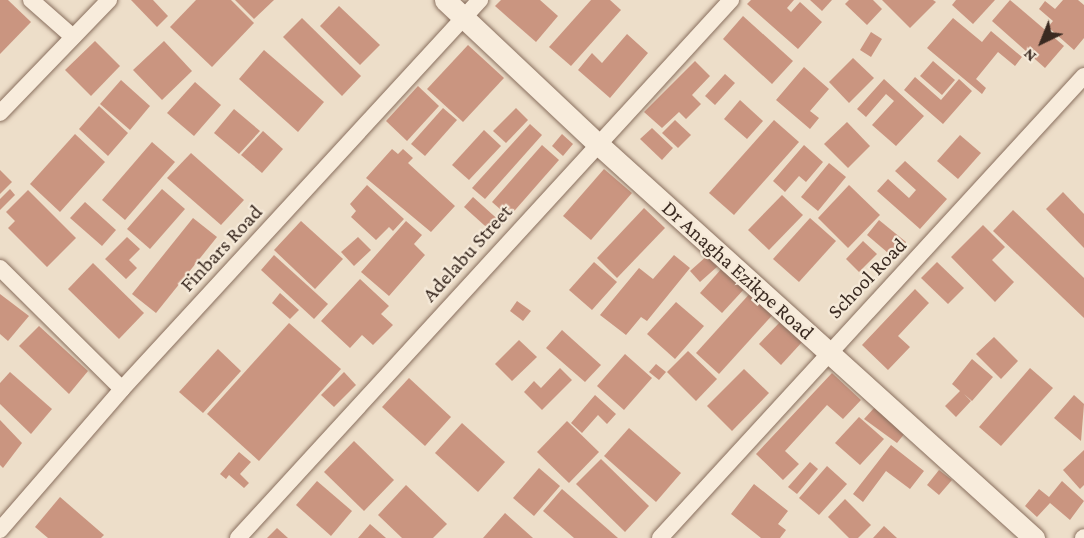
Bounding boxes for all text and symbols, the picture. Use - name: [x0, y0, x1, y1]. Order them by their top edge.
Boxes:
- north arrow: [1012, 12, 1072, 72]
- text: N: [1020, 46, 1039, 65]
- street label: Dr Anagha Ezikpe Road: [657, 195, 819, 345]
- street label: Finbars Road: [174, 199, 268, 297]
- street label: Adelabu Street: [417, 199, 517, 307]
- street label: School Road: [822, 232, 912, 324]

